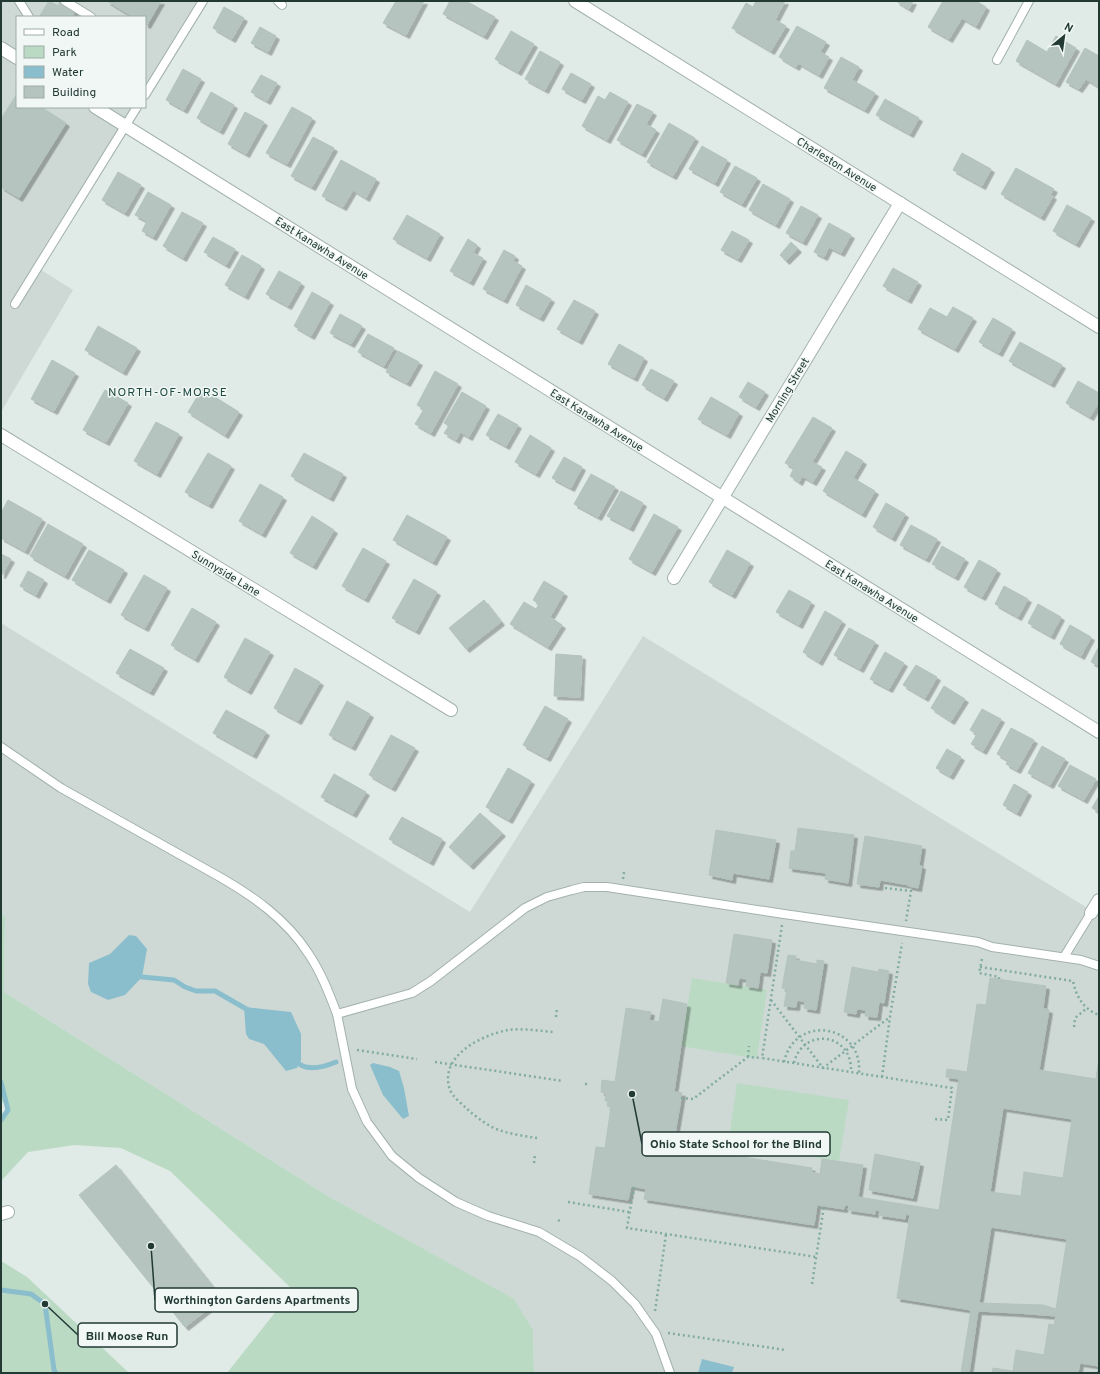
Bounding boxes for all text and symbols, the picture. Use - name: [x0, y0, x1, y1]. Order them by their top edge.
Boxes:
- legend: [16, 16, 146, 108]
- north arrow: [1044, 16, 1084, 56]
- text: N: [1062, 20, 1075, 36]
- text: Road: [52, 25, 80, 41]
- text: Park: [52, 45, 77, 61]
- text: Water: [52, 65, 84, 81]
- text: Building: [52, 85, 96, 101]
- street label: Charleston Avenue: [794, 134, 879, 195]
- street label: East Kanawha Avenue: [272, 214, 371, 283]
- street label: Morning Street: [763, 355, 813, 426]
- district label: NORTH-OF-MORSE: [108, 385, 228, 401]
- street label: East Kanawha Avenue: [547, 386, 646, 455]
- street label: Sunnyside Lane: [188, 548, 263, 600]
- street label: East Kanawha Avenue: [822, 557, 921, 626]
- callout: Ohio State School for the Blind: [642, 1132, 830, 1156]
- text: Ohio State School for the Blind: [650, 1137, 822, 1153]
- callout: Worthington Gardens Apartments: [155, 1288, 358, 1312]
- text: Worthington Gardens Apartments: [163, 1293, 351, 1309]
- callout: Bill Moose Run: [78, 1323, 177, 1347]
- text: Bill Moose Run: [86, 1329, 168, 1345]

